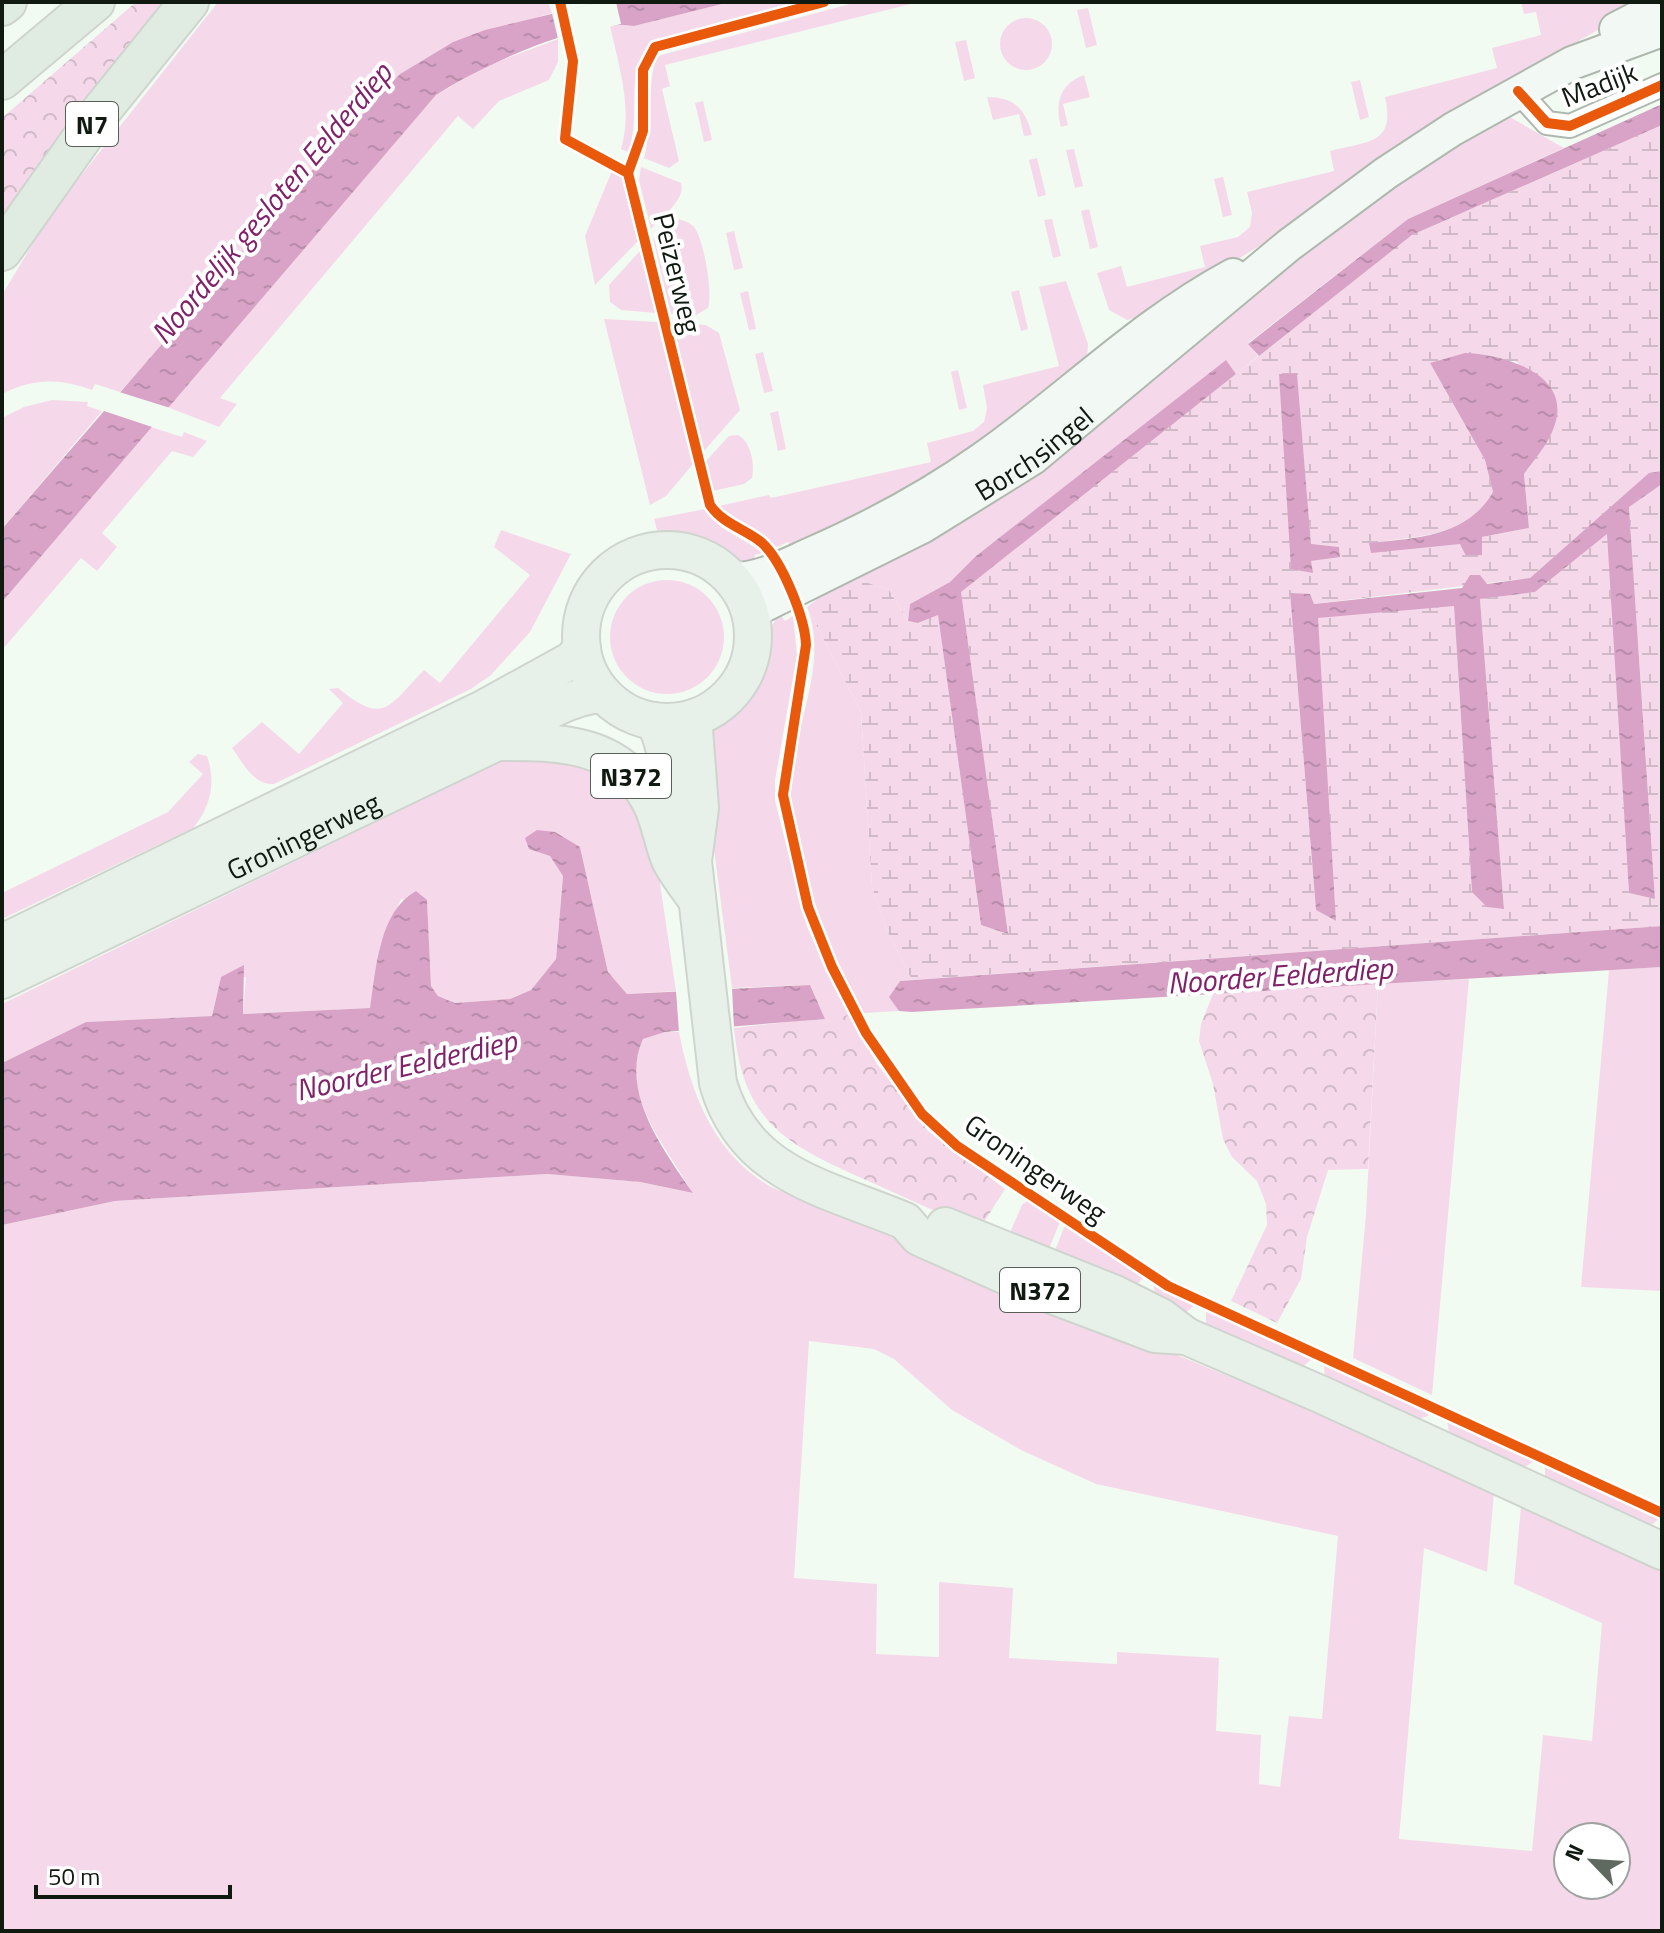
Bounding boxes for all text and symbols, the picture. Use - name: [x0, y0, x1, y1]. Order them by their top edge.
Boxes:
- street label: Madijk: [1555, 50, 1643, 118]
- water label: Noordelijk gesloten Eelderdiep: [139, 51, 403, 354]
- road number: N7: [66, 102, 118, 146]
- street label: Peizerweg: [642, 208, 714, 338]
- street label: Borchsingel: [966, 395, 1102, 511]
- road number: N372: [591, 754, 671, 798]
- street label: Groningerweg: [219, 780, 387, 891]
- water label: Noorder Eelderdiep: [1166, 944, 1395, 1006]
- water label: Noorder Eelderdiep: [291, 1017, 522, 1113]
- street label: Groningerweg: [956, 1103, 1116, 1233]
- road number: N372: [1000, 1268, 1080, 1312]
- north arrow: [1552, 1821, 1632, 1901]
- text: N: [1555, 1838, 1593, 1867]
- scale bar: [36, 1849, 230, 1899]
- text: 50 m: [48, 1858, 100, 1894]

